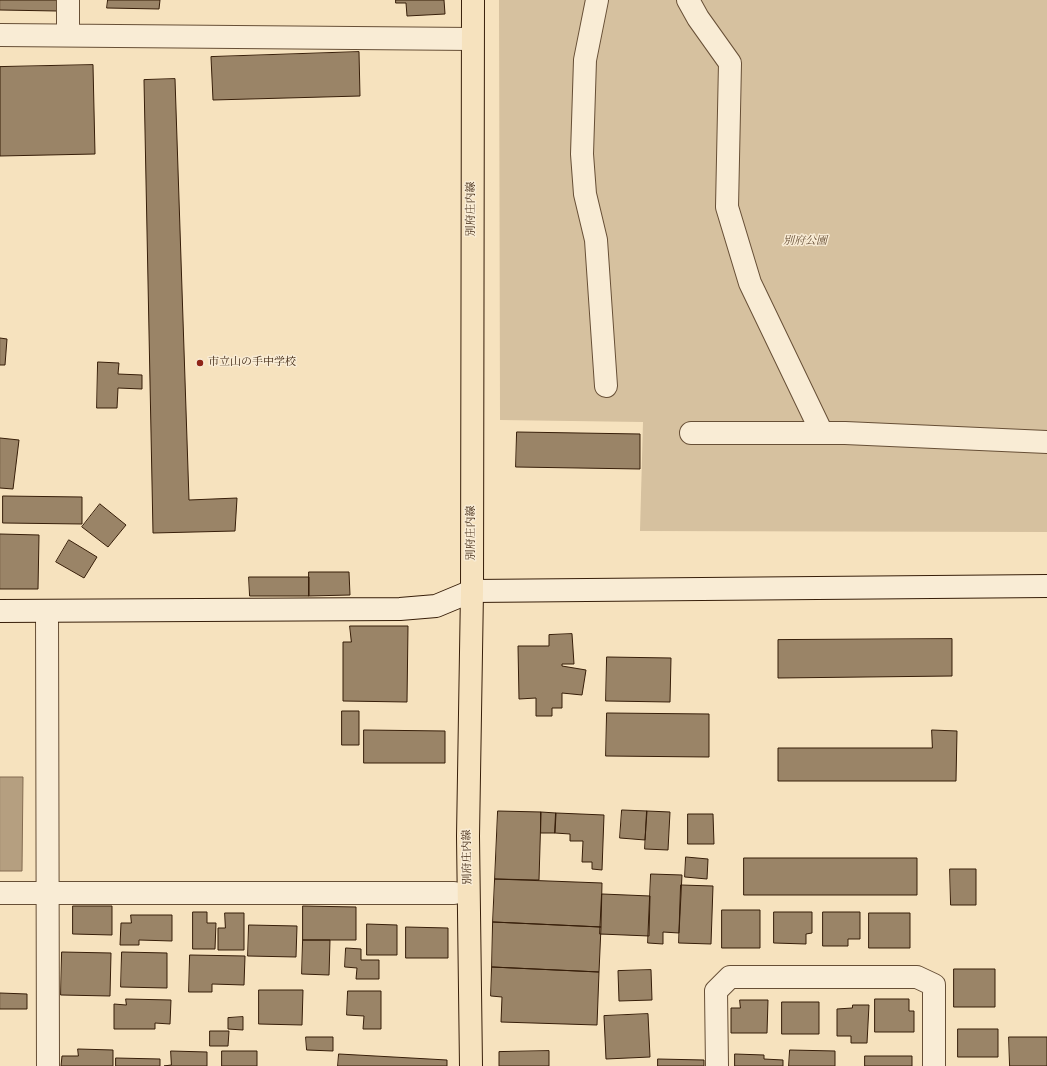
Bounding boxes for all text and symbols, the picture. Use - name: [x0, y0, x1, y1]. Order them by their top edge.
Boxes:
- street label: 別府庄内線: [465, 182, 479, 236]
- park label: 別府公園: [783, 235, 827, 249]
- place label: 市立山の手中学校: [208, 356, 296, 370]
- marker: 市立山の手中学校: [195, 358, 205, 368]
- street label: 別府庄内線: [465, 506, 479, 560]
- street label: 別府庄内線: [461, 829, 475, 885]

